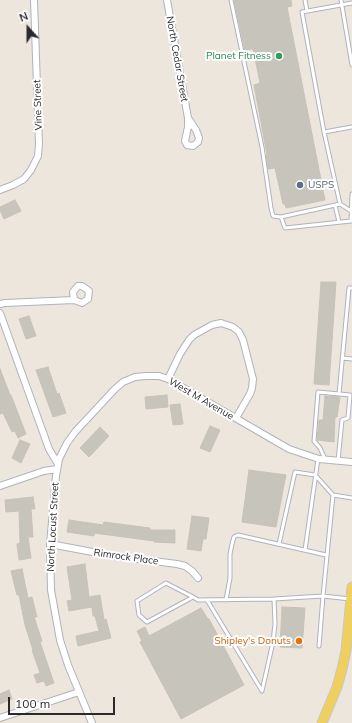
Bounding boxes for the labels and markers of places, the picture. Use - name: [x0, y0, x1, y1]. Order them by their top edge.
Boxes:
- place label: Planet Fitness: [206, 50, 271, 62]
- marker: Planet Fitness: [274, 51, 284, 61]
- place label: USPS: [308, 179, 334, 191]
- marker: USPS: [295, 180, 305, 190]
- place label: Shipley's Donuts: [214, 635, 291, 647]
- marker: Shipley's Donuts: [294, 636, 304, 646]

